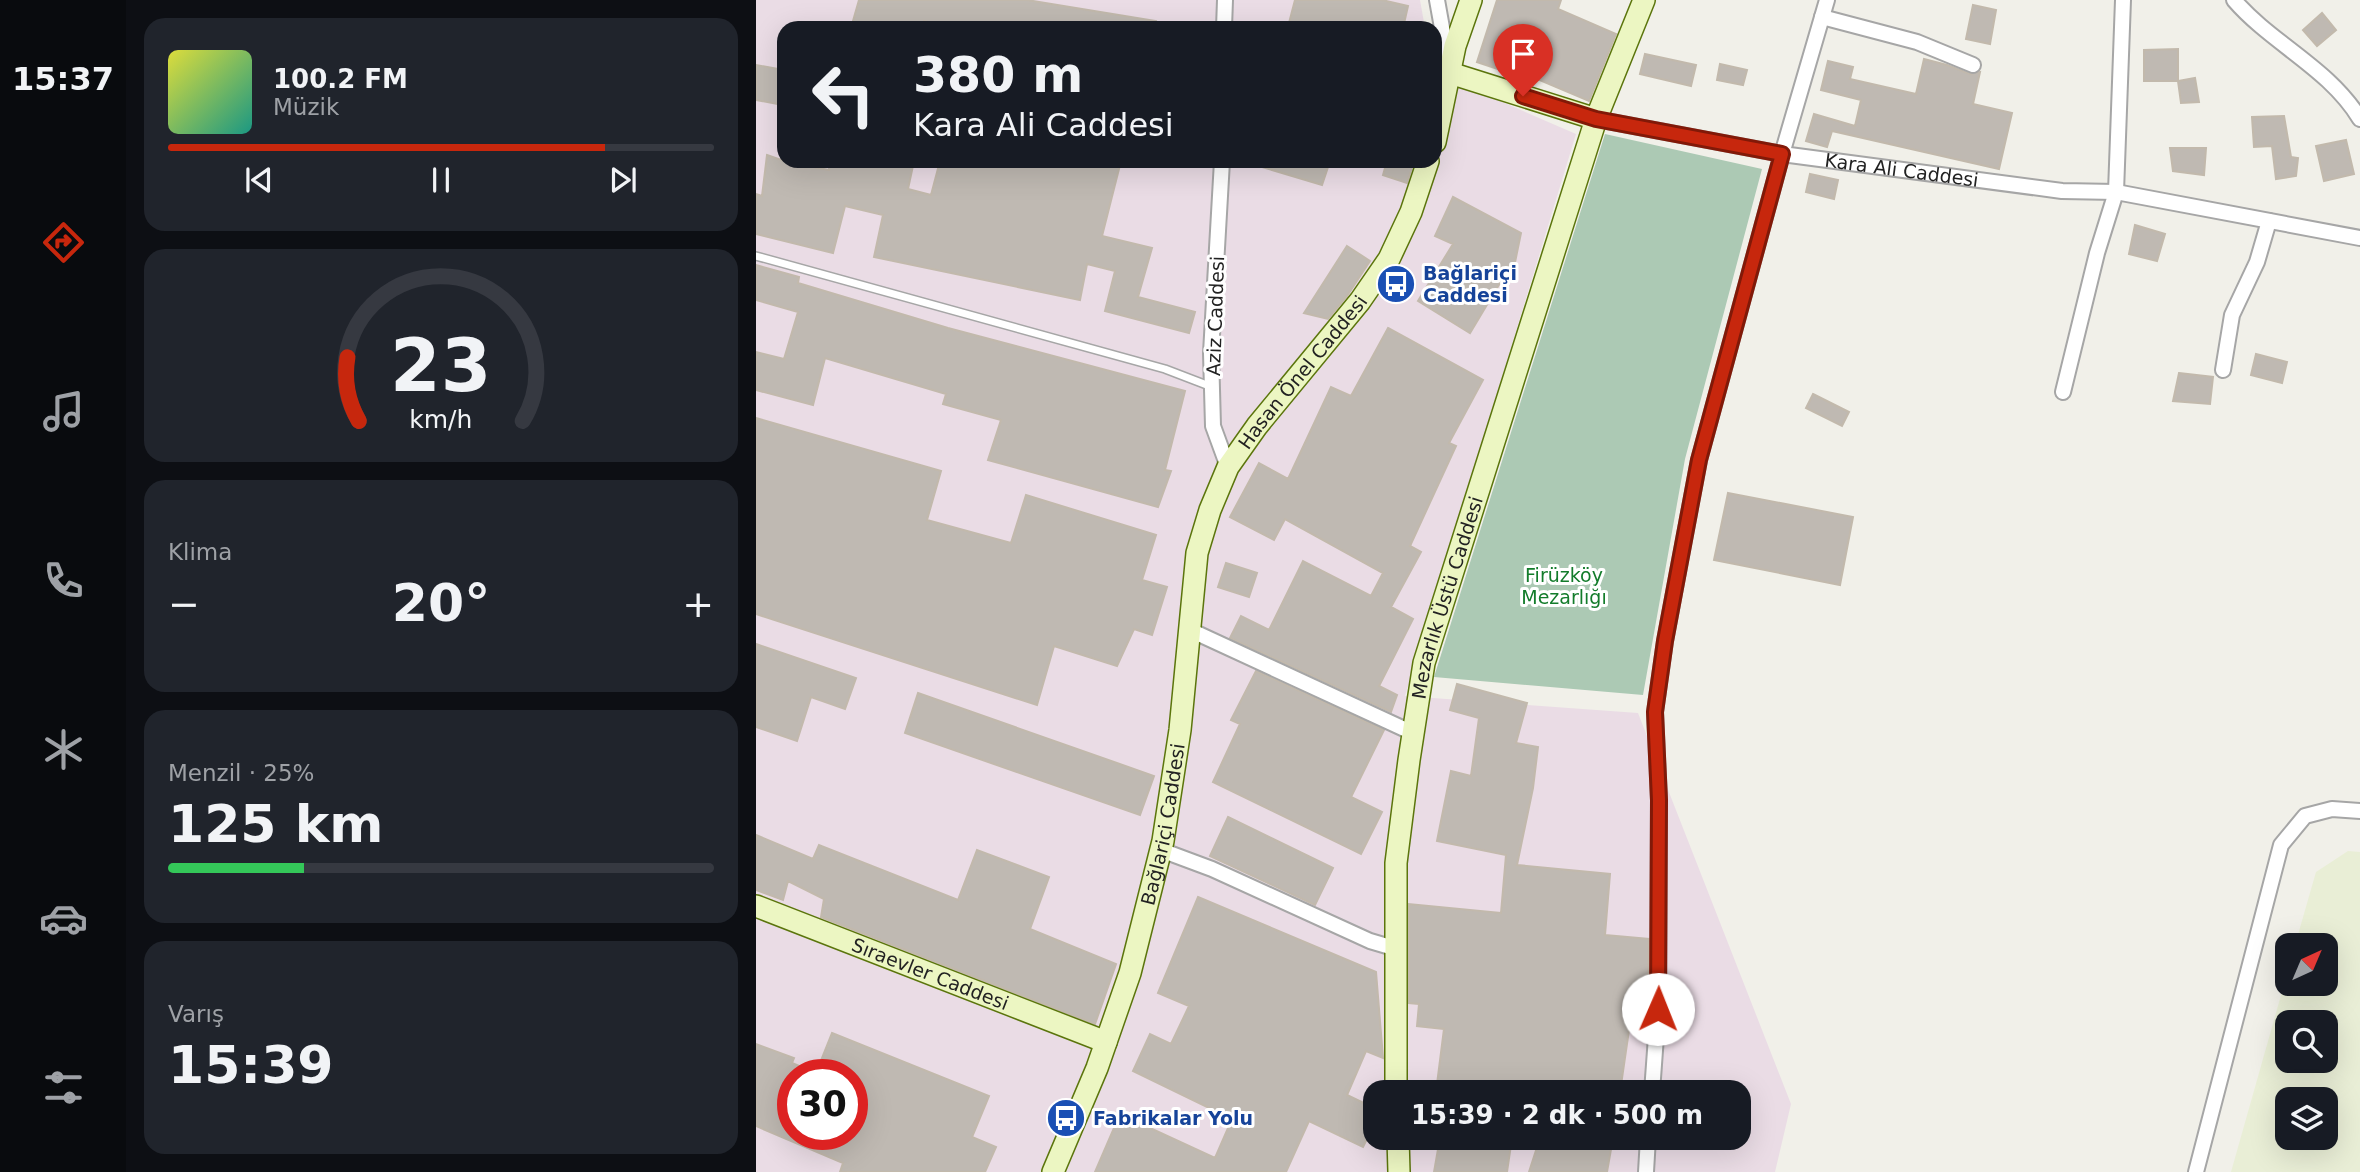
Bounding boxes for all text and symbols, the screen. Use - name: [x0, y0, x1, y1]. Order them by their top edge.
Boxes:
- pin: [1493, 24, 1553, 96]
- icon: arrive: [1504, 35, 1542, 73]
- text: 380 m: [913, 47, 1083, 104]
- icon: left: [798, 49, 889, 140]
- text: 15:37: [12, 60, 114, 98]
- text: 100.2 FM: [273, 64, 408, 94]
- text: Müzik: [273, 94, 339, 120]
- text: Kara Ali Caddesi: [913, 106, 1174, 144]
- street label: Kara Ali Caddesi: [1823, 149, 1980, 191]
- icon: previous: [240, 161, 278, 199]
- icon: pause: [422, 161, 460, 199]
- icon: next: [604, 161, 642, 199]
- icon: directions: [39, 218, 88, 267]
- street label: Aziz Caddesi: [1202, 256, 1228, 376]
- place label: Bağlariçi Caddesi: [1423, 262, 1517, 306]
- bus stop icon: Bağlariçi Caddesi: [1375, 263, 1417, 305]
- street label: Hasan Önel Caddesi: [1233, 291, 1372, 453]
- text: 23: [390, 324, 492, 409]
- icon: music: [39, 387, 88, 436]
- text: km/h: [409, 405, 473, 434]
- street label: Mezarlık Üstü Caddesi: [1408, 494, 1487, 700]
- text: Klima: [168, 539, 232, 565]
- icon: phone: [39, 556, 88, 605]
- park label: Firüzköy Mezarlığı: [1521, 564, 1607, 608]
- text: 20°: [392, 573, 490, 633]
- text: −: [168, 582, 200, 626]
- text: +: [682, 582, 714, 626]
- icon: climate: [39, 725, 88, 774]
- street label: Bağlariçi Caddesi: [1136, 742, 1189, 908]
- text: Menzil · 25%: [168, 760, 314, 786]
- text: 125 km: [168, 794, 383, 854]
- icon: car: [39, 894, 88, 943]
- street label: Sıraevler Caddesi: [849, 933, 1012, 1014]
- north arrow: [2275, 933, 2338, 996]
- map controls: [2275, 933, 2338, 1150]
- position arrow: [1621, 972, 1695, 1046]
- text: Varış: [168, 1001, 224, 1027]
- button: search: [2275, 1010, 2338, 1073]
- text: 15:39: [168, 1035, 334, 1095]
- speed limit sign: 30: [777, 1059, 868, 1150]
- icon: filters: [39, 1063, 88, 1112]
- button: layers: [2275, 1087, 2338, 1150]
- bus stop icon: Fabrikalar Yolu: [1045, 1097, 1087, 1139]
- text: 15:39 · 2 dk · 500 m: [1411, 1100, 1703, 1130]
- place label: Fabrikalar Yolu: [1093, 1107, 1253, 1129]

